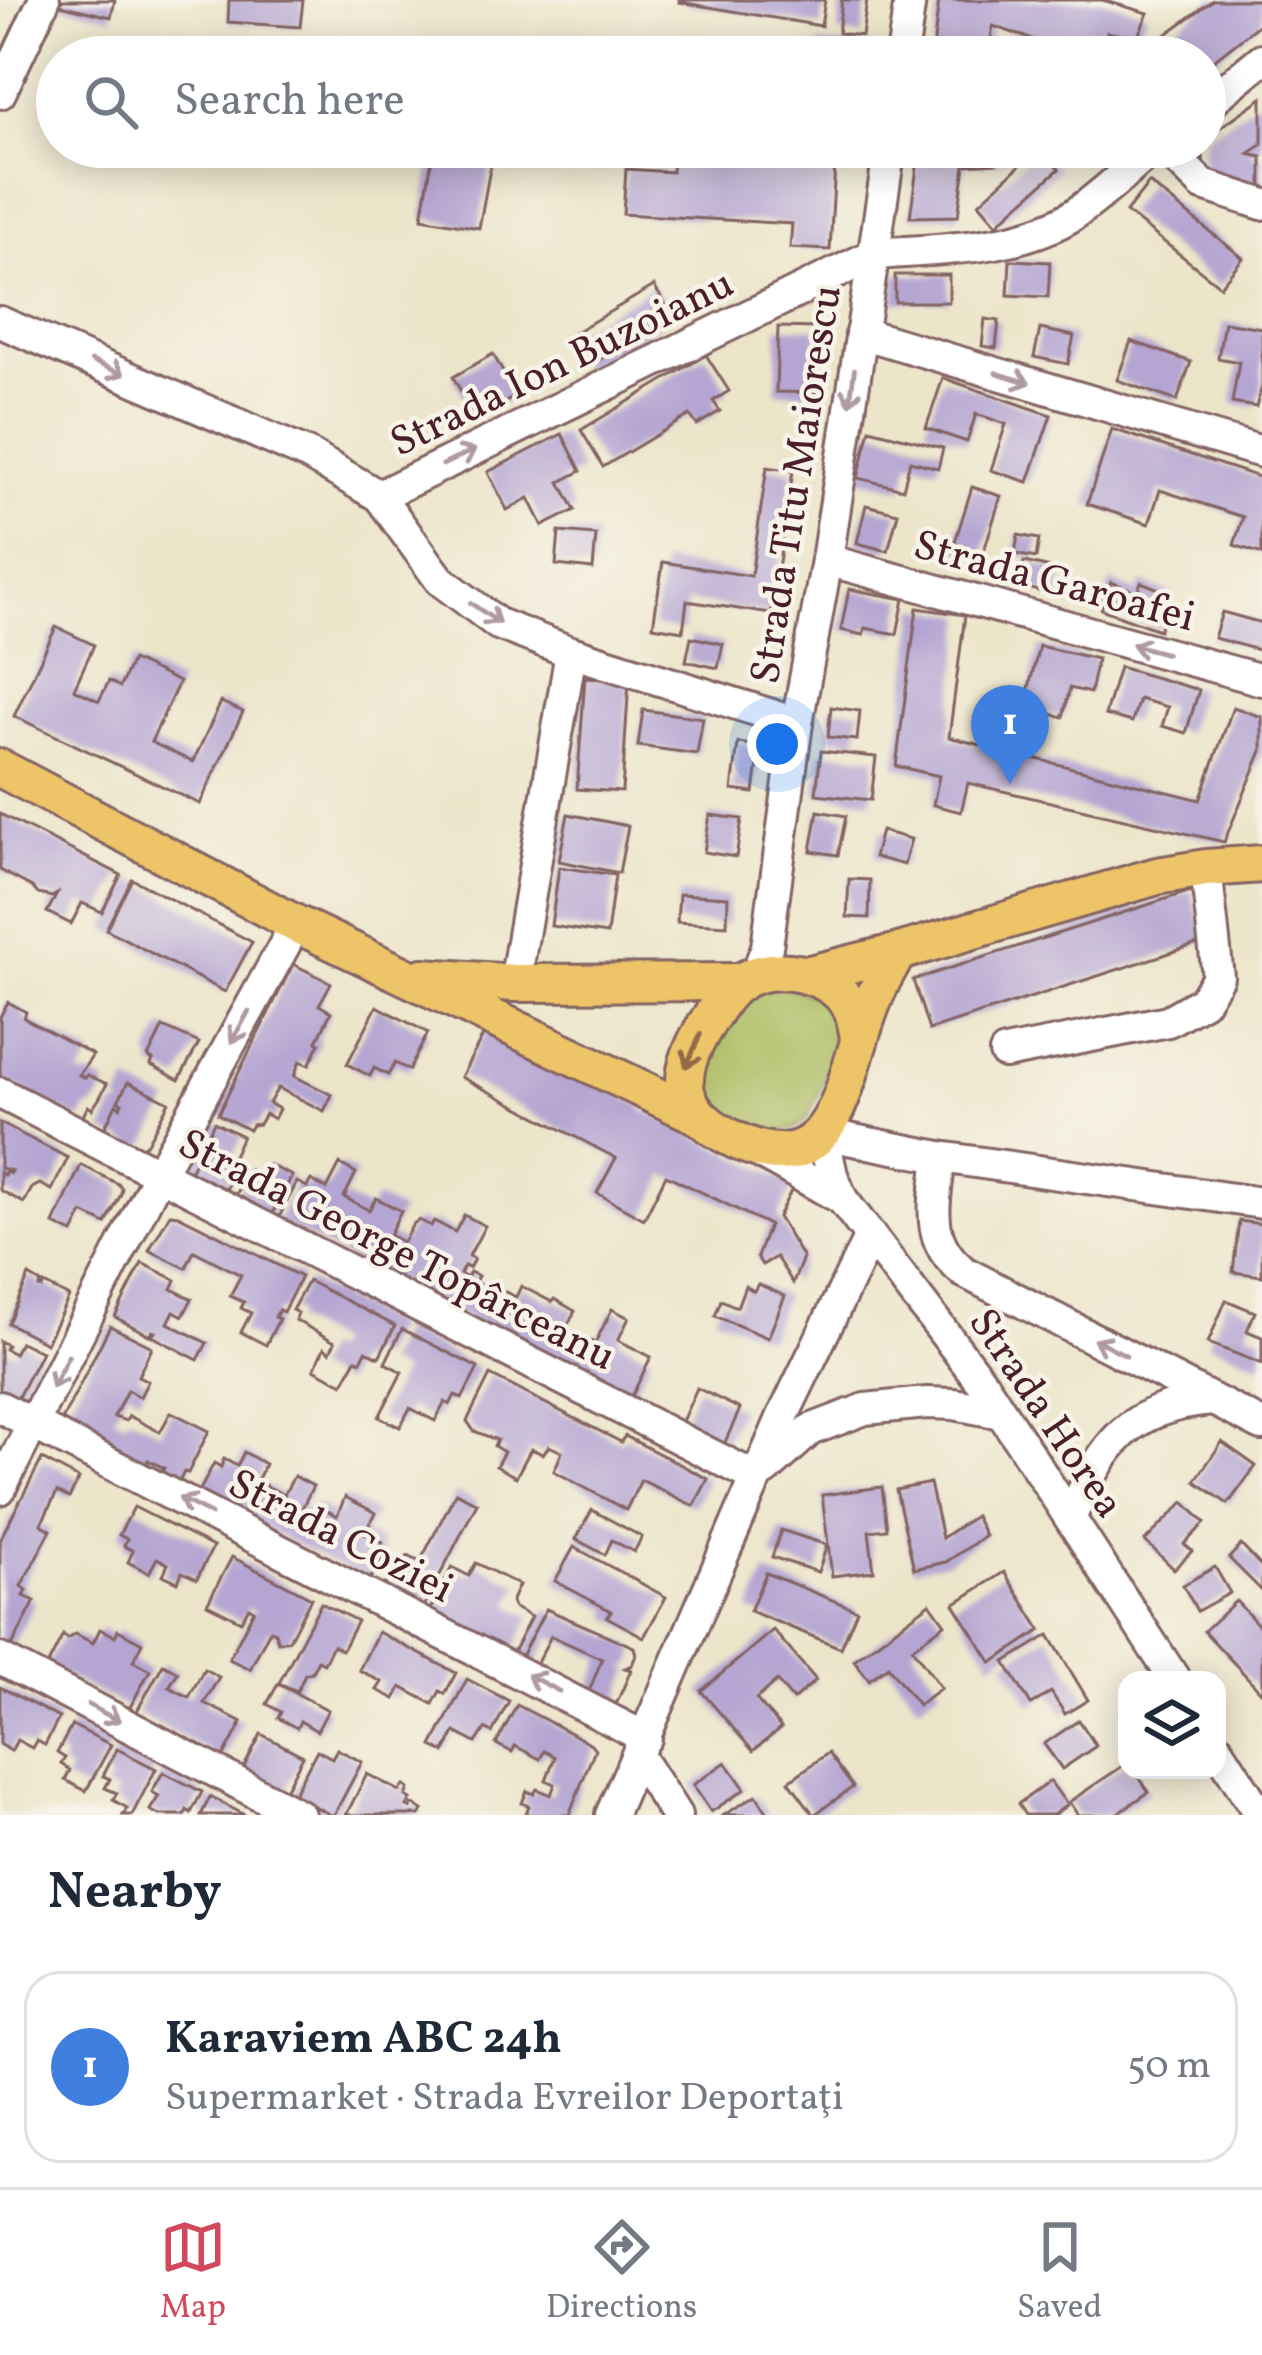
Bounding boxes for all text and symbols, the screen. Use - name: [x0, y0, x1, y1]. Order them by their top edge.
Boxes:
- search box: [36, 36, 1226, 168]
- icon: search: [78, 69, 144, 135]
- text: Search here: [174, 71, 405, 134]
- street label: Strada Ion Buzoianu: [381, 256, 745, 474]
- street label: Strada Titu Maiorescu: [738, 281, 859, 688]
- one-way arrow: [88, 359, 125, 380]
- one-way arrow: [840, 367, 863, 406]
- one-way arrow: [993, 368, 1031, 390]
- one-way arrow: [441, 445, 476, 468]
- street label: Strada Garoafei: [907, 517, 1201, 649]
- one-way arrow: [468, 600, 501, 625]
- one-way arrow: [1131, 636, 1169, 658]
- pin: 1: [971, 685, 1049, 784]
- your location: [747, 714, 807, 774]
- one-way arrow: [228, 1008, 251, 1043]
- one-way arrow: [680, 1032, 702, 1068]
- street label: Strada George Topârceanu: [167, 1116, 625, 1388]
- street label: Strada Horea: [952, 1298, 1136, 1531]
- one-way arrow: [1093, 1334, 1128, 1357]
- one-way arrow: [47, 1354, 70, 1390]
- street label: Strada Coziei: [217, 1456, 463, 1620]
- one-way arrow: [178, 1494, 213, 1517]
- one-way arrow: [525, 1671, 561, 1694]
- map controls: [1118, 1671, 1226, 1779]
- button: layers: [1118, 1671, 1226, 1779]
- one-way arrow: [85, 1702, 121, 1725]
- text: Nearby: [48, 1858, 222, 1929]
- text: Karaviem ABC 24h: [165, 2009, 562, 2072]
- text: 1: [82, 2040, 98, 2094]
- text: 50 m: [1127, 2040, 1211, 2094]
- text: Supermarket · Strada Evreilor Deportaţi: [165, 2072, 844, 2126]
- tab: Map: [160, 2214, 226, 2332]
- tab: Directions: [546, 2214, 697, 2332]
- tab: Saved: [1017, 2214, 1102, 2332]

